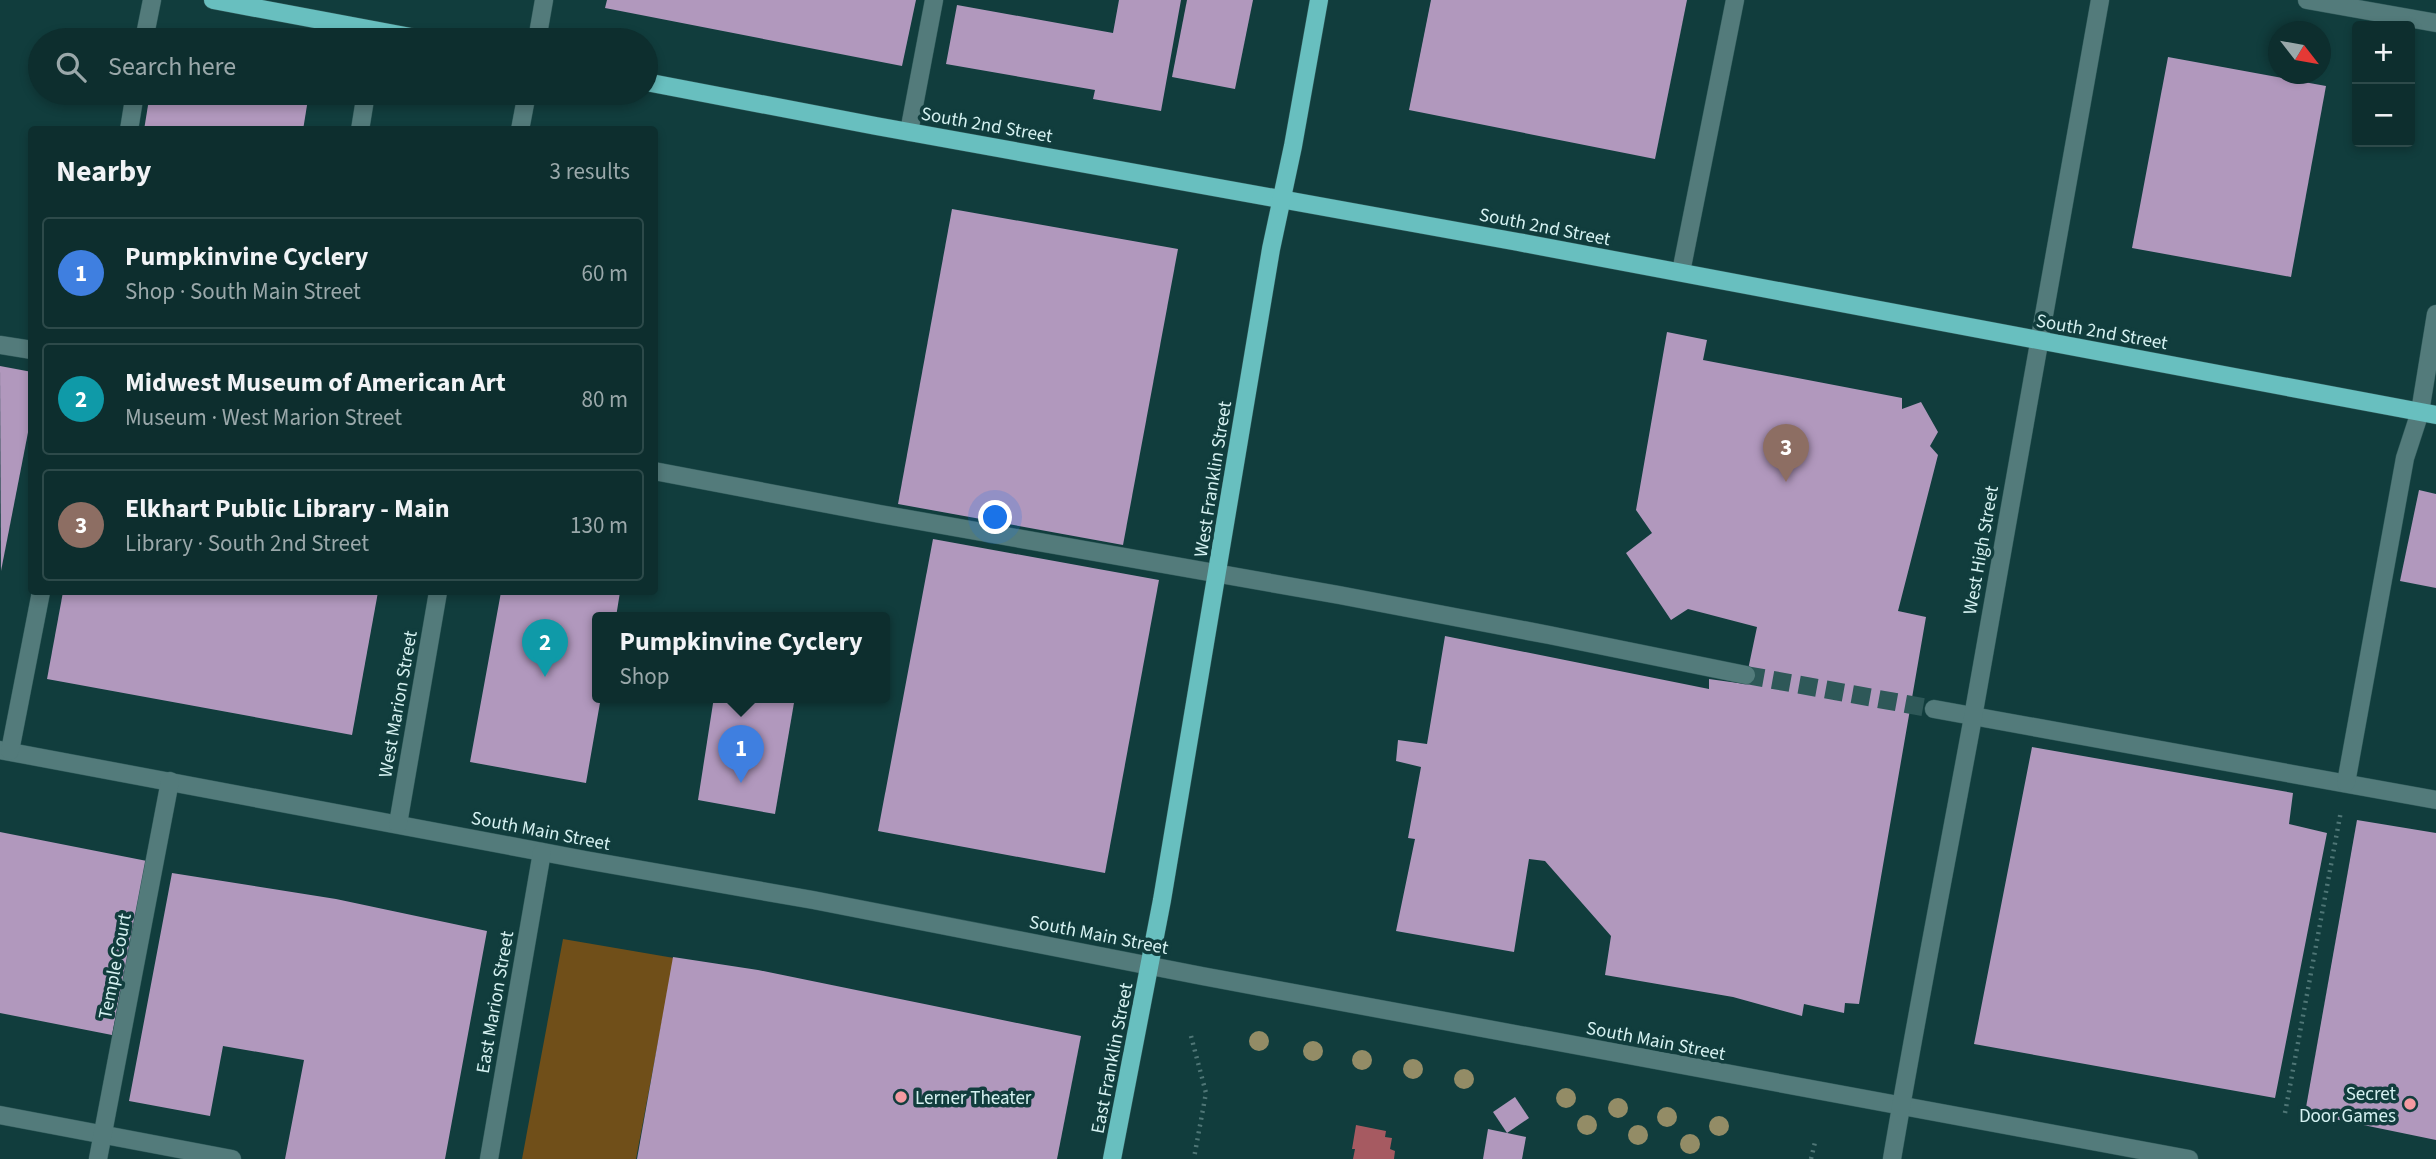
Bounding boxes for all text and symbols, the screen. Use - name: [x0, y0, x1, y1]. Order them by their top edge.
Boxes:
- north arrow: [2268, 21, 2331, 84]
- map controls: [2352, 21, 2415, 147]
- button: +: [2352, 21, 2415, 84]
- search box: [28, 28, 658, 105]
- icon: search: [52, 48, 90, 86]
- text: Search here: [108, 48, 236, 85]
- button: −: [2352, 84, 2415, 147]
- street label: South 2nd Street: [919, 101, 1055, 150]
- text: Nearby: [56, 150, 151, 193]
- text: 3 results: [550, 155, 630, 188]
- street label: South 2nd Street: [1477, 202, 1613, 254]
- text: Pumpkinvine Cyclery: [125, 238, 368, 275]
- text: 1: [75, 257, 87, 290]
- text: 60 m: [581, 257, 628, 290]
- text: Shop · South Main Street: [125, 275, 361, 308]
- street label: South 2nd Street: [2034, 308, 2170, 357]
- text: Midwest Museum of American Art: [125, 364, 506, 401]
- text: 2: [75, 383, 87, 416]
- text: 80 m: [581, 383, 628, 416]
- street label: West Franklin Street: [1188, 399, 1239, 559]
- text: Museum · West Marion Street: [125, 401, 402, 434]
- pin: 3: [1763, 424, 1809, 482]
- street label: West High Street: [1957, 483, 2006, 617]
- text: Elkhart Public Library - Main: [125, 490, 450, 527]
- your location: [978, 500, 1012, 534]
- text: 3: [75, 509, 87, 542]
- text: 130 m: [570, 509, 628, 542]
- text: Library · South 2nd Street: [125, 527, 369, 560]
- popup: [592, 612, 890, 703]
- pin: 2: [522, 619, 568, 677]
- text: Pumpkinvine Cyclery: [619, 623, 863, 660]
- street label: West Marion Street: [372, 628, 425, 780]
- text: Shop: [619, 660, 669, 693]
- pin: 1: [718, 725, 764, 783]
- street label: South Main Street: [469, 805, 613, 858]
- street label: South Main Street: [1027, 909, 1171, 962]
- street label: Temple Court: [92, 911, 139, 1021]
- street label: East Marion Street: [470, 928, 521, 1076]
- street label: East Franklin Street: [1085, 980, 1140, 1136]
- street label: South Main Street: [1584, 1015, 1728, 1068]
- place label: Secret Door Games: [2299, 1081, 2397, 1130]
- place label: Lerner Theater: [915, 1085, 1032, 1112]
- marker: Lerner Theater: [893, 1089, 909, 1105]
- marker: Secret Door Games: [2402, 1096, 2418, 1112]

